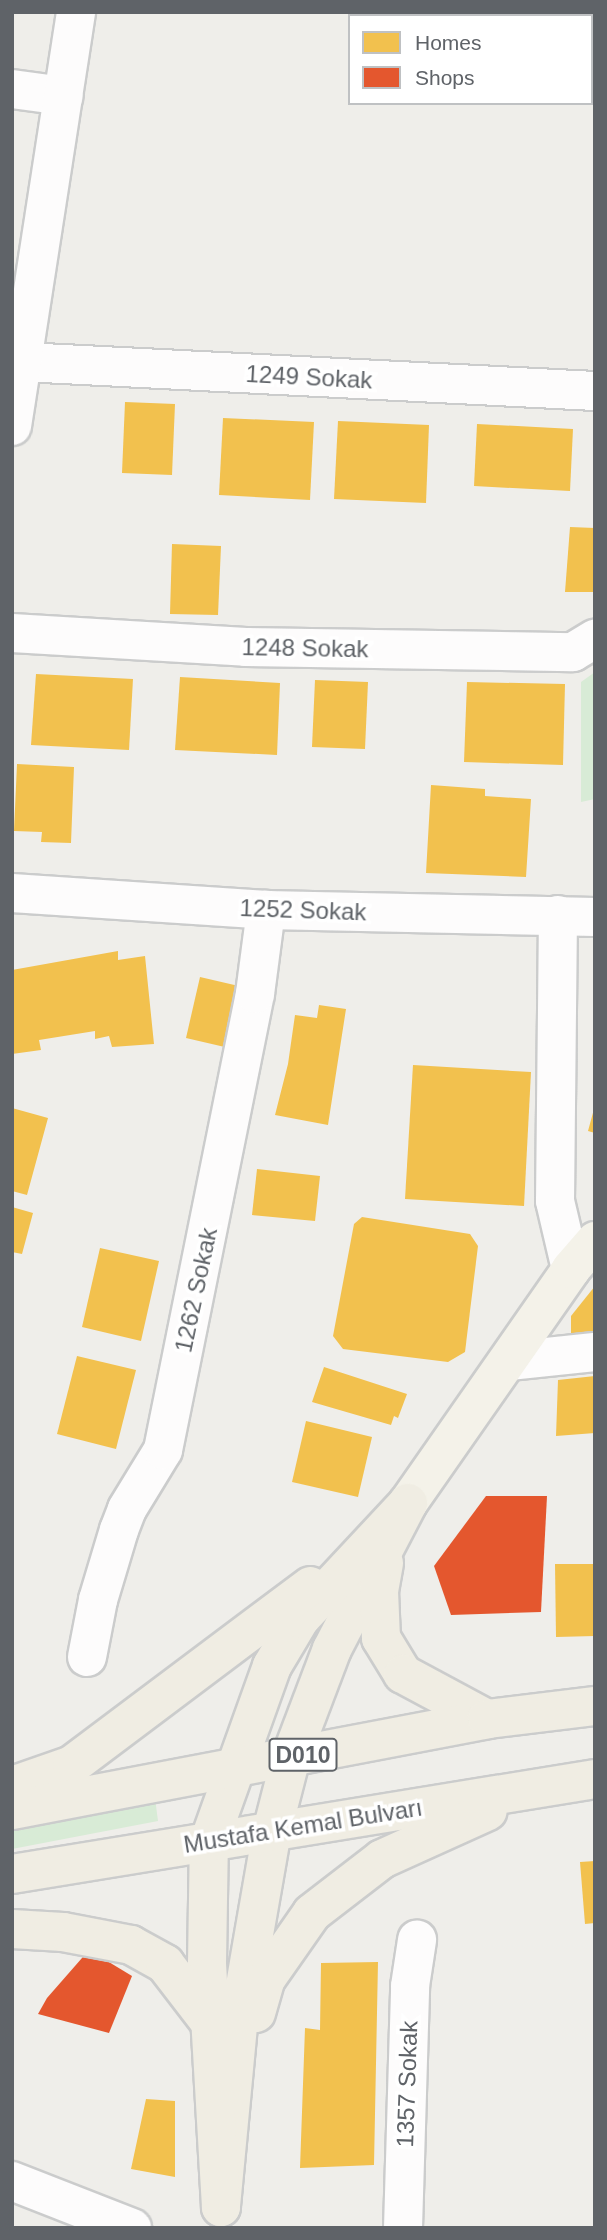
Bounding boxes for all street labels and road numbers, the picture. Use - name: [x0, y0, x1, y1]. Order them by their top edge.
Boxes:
- street label: 1249 Sokak: [245, 359, 373, 395]
- street label: 1248 Sokak: [241, 632, 369, 664]
- street label: 1252 Sokak: [239, 893, 367, 927]
- street label: 1262 Sokak: [169, 1225, 223, 1355]
- road number: D010: [268, 1736, 338, 1774]
- street label: Mustafa Kemal Bulvarı: [182, 1793, 424, 1859]
- street label: 1357 Sokak: [390, 2020, 424, 2148]

